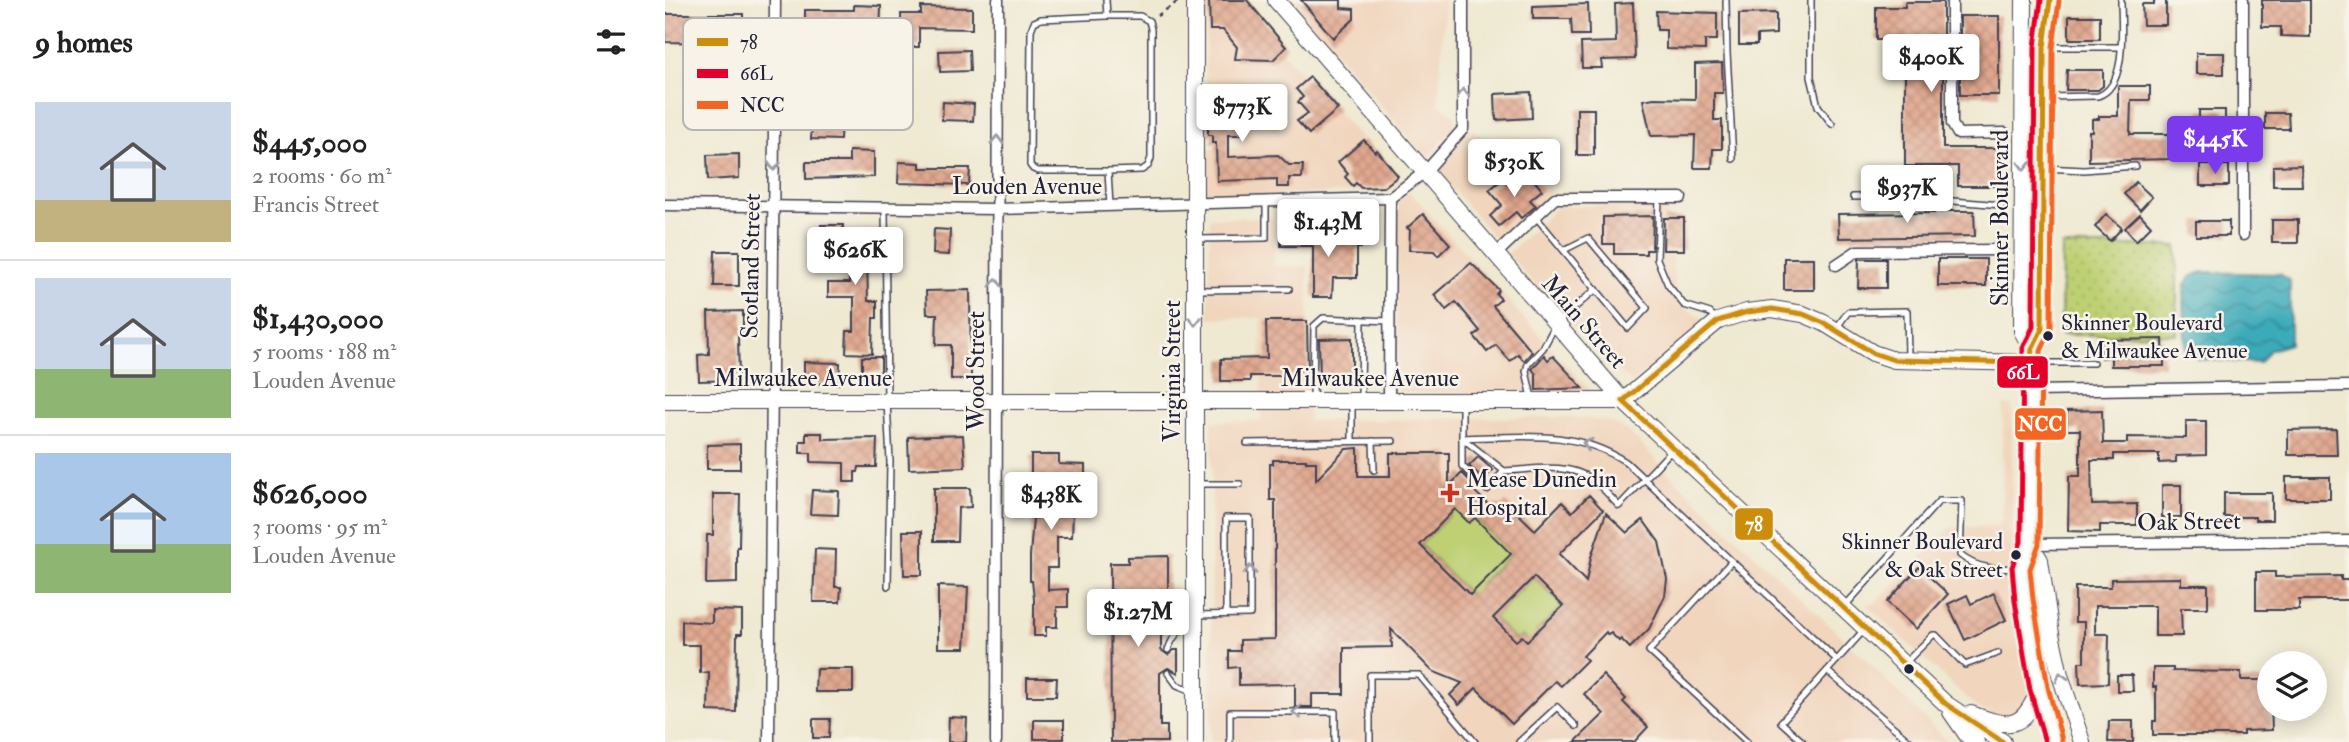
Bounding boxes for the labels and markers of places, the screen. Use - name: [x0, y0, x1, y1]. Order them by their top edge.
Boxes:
- pin: $400K: [1882, 34, 1980, 94]
- pin: $773K: [1193, 85, 1291, 144]
- pin: $445K: [2166, 116, 2264, 176]
- pin: $530K: [1465, 140, 1563, 199]
- pin: $937K: [1858, 166, 1956, 225]
- pin: $1.43M: [1271, 200, 1385, 259]
- pin: $626K: [806, 228, 904, 287]
- place label: Skinner Boulevard & Milwaukee Avenue: [2061, 309, 2247, 365]
- marker: Skinner Boulevard & Milwaukee Avenue: [2041, 329, 2055, 343]
- place label: Mease Dunedin Hospital: [1466, 464, 1617, 523]
- pin: $438K: [1002, 472, 1100, 532]
- marker: Mease Dunedin Hospital: [1440, 483, 1460, 503]
- place label: Skinner Boulevard & Oak Street: [1841, 528, 2003, 584]
- marker: Skinner Boulevard & Oak Street: [2009, 548, 2023, 562]
- pin: $1.27M: [1081, 590, 1195, 649]
- unlabelled marker: [1902, 662, 1916, 676]

